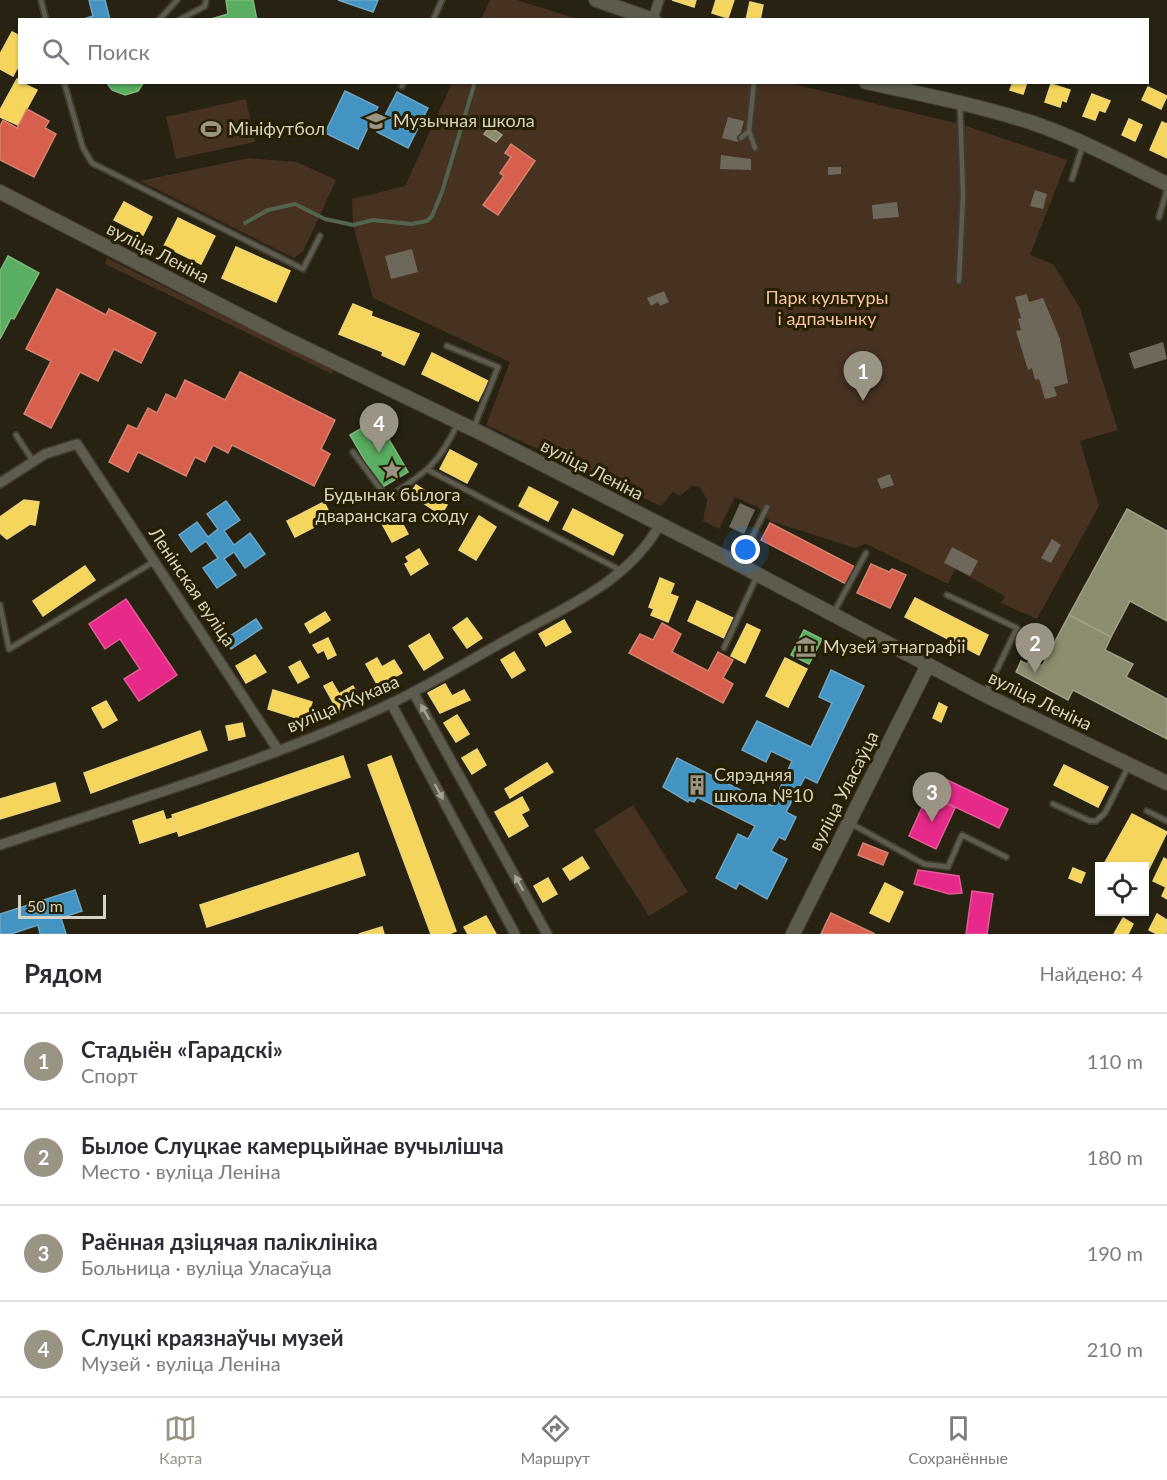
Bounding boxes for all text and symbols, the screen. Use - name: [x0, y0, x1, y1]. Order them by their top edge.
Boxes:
- search box: [18, 18, 1149, 84]
- icon: search: [39, 35, 72, 68]
- text: Поиск: [87, 38, 150, 65]
- school or university icon: Музычная школа: [364, 109, 388, 133]
- place label: Музычная школа: [393, 109, 535, 131]
- sports icon: Мініфутбол: [199, 117, 223, 141]
- place label: Мініфутбол: [228, 117, 325, 139]
- street label: вуліца Леніна: [103, 217, 213, 287]
- park label: Парк культуры і адпачынку: [765, 286, 889, 329]
- pin: 1: [844, 352, 882, 401]
- pin: 4: [360, 404, 398, 453]
- street label: вуліца Леніна: [537, 434, 647, 504]
- place icon: Будынак былога дваранскага сходу: [380, 458, 404, 482]
- place label: Будынак былога дваранскага сходу: [316, 483, 469, 526]
- street label: Ленінская вуліца: [144, 522, 241, 650]
- your location: [731, 535, 760, 564]
- pin: 2: [1016, 624, 1054, 673]
- museum icon: Музей этнаграфіі: [794, 635, 818, 659]
- place label: Музей этнаграфіі: [823, 635, 966, 657]
- street label: вуліца Леніна: [985, 666, 1096, 735]
- street label: вуліца Жукава: [283, 670, 402, 737]
- one-way arrow: [420, 703, 430, 720]
- street label: вуліца Уласаўца: [804, 727, 883, 854]
- place label: Сярэдняя школа №10: [714, 763, 814, 806]
- pin: 3: [912, 772, 952, 822]
- building icon: Сярэдняя школа №10: [685, 773, 709, 797]
- one-way arrow: [434, 783, 444, 800]
- map controls: [1095, 862, 1149, 916]
- button: locate: [1095, 862, 1149, 916]
- one-way arrow: [514, 874, 524, 891]
- scale bar: [18, 892, 106, 920]
- text: 50 m: [27, 896, 63, 915]
- text: Рядом: [24, 957, 102, 989]
- text: Найдено: 4: [1040, 961, 1143, 985]
- text: Стадыён «Гарадскі»: [81, 1036, 283, 1063]
- text: 1: [38, 1049, 49, 1073]
- text: 110 m: [1087, 1049, 1143, 1073]
- text: Спорт: [81, 1063, 138, 1087]
- text: Былое Слуцкае камерцыйнае вучылішча: [81, 1132, 504, 1159]
- text: 2: [38, 1145, 49, 1169]
- text: 180 m: [1087, 1145, 1143, 1169]
- text: Место · вуліца Леніна: [81, 1159, 281, 1183]
- text: Раённая дзіцячая паліклініка: [81, 1228, 378, 1255]
- text: 3: [38, 1241, 49, 1265]
- text: 190 m: [1087, 1241, 1143, 1265]
- text: Больница · вуліца Уласаўца: [81, 1255, 332, 1279]
- text: Слуцкі краязнаўчы музей: [81, 1324, 343, 1351]
- text: 4: [38, 1337, 49, 1361]
- text: 210 m: [1087, 1337, 1143, 1361]
- text: Музей · вуліца Леніна: [81, 1351, 281, 1375]
- tab: Карта: [159, 1412, 202, 1467]
- tab: Маршрут: [520, 1412, 590, 1467]
- tab: Сохранённые: [908, 1412, 1008, 1467]

